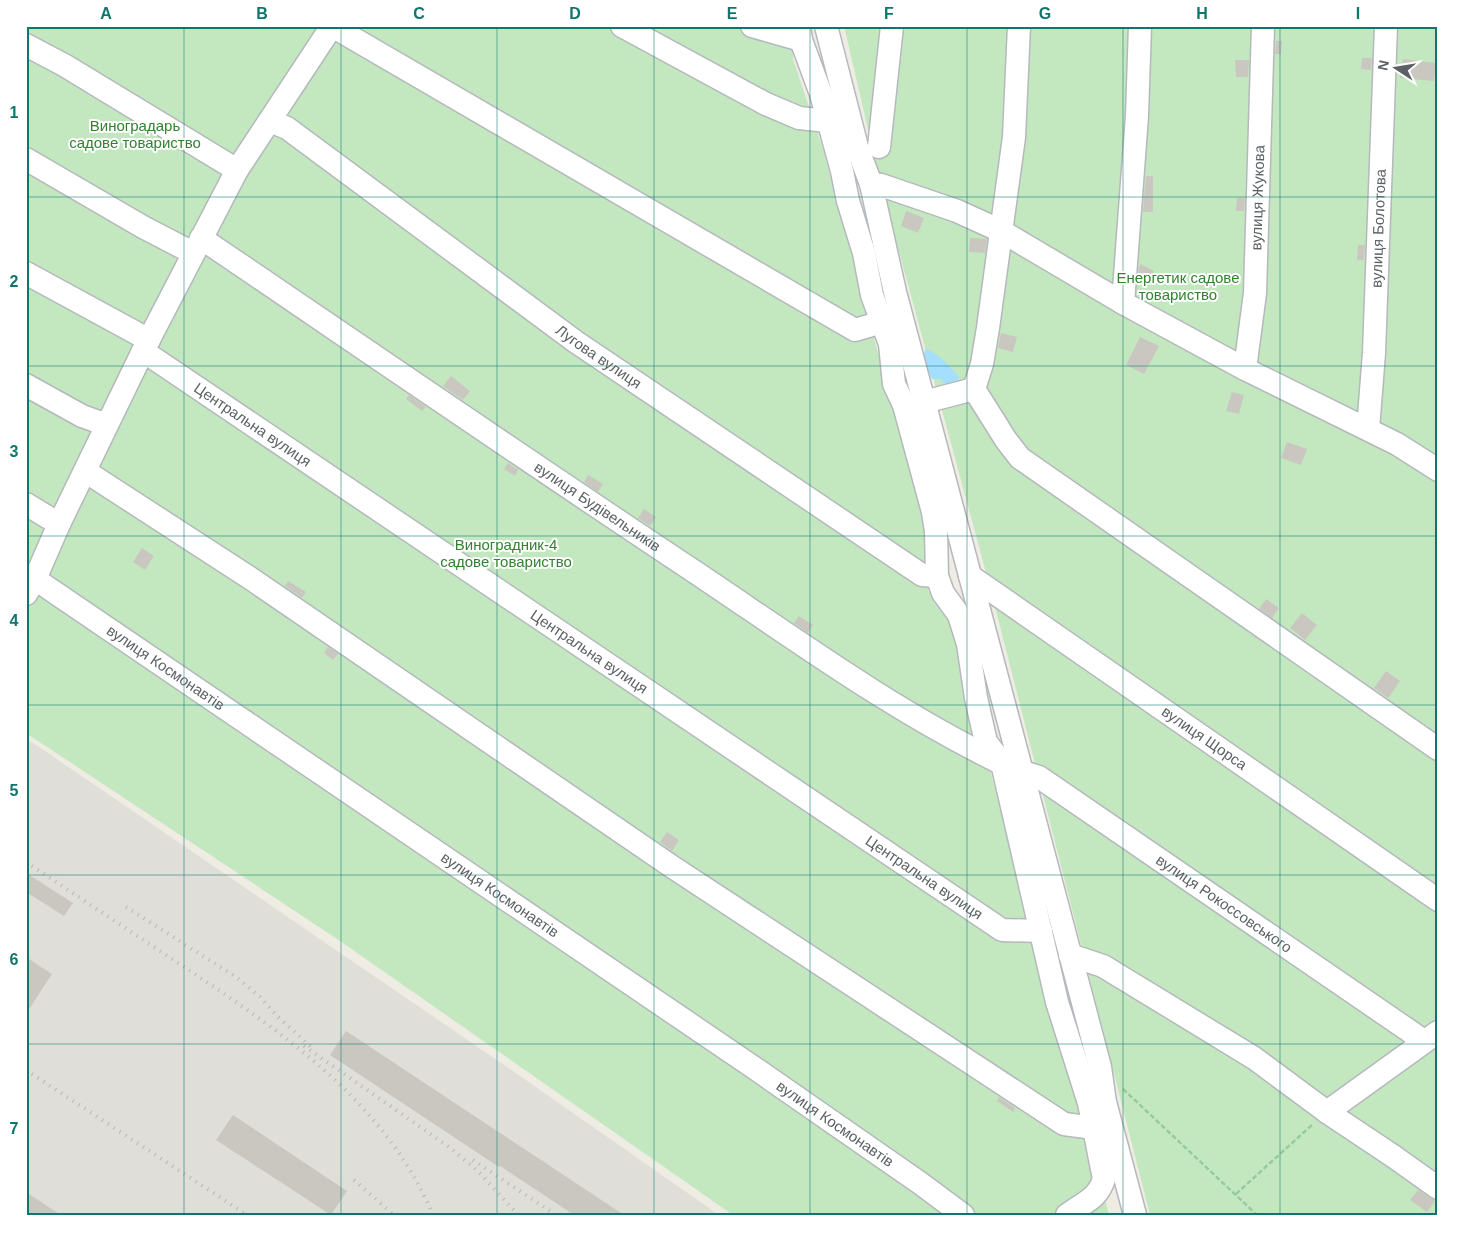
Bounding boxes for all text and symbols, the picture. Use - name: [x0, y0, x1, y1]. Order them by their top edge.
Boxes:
- text: A: [100, 5, 112, 22]
- text: B: [256, 5, 268, 22]
- text: C: [413, 5, 425, 22]
- text: D: [569, 5, 581, 22]
- text: E: [727, 5, 738, 22]
- text: F: [884, 5, 894, 22]
- text: G: [1039, 5, 1051, 22]
- text: H: [1196, 5, 1208, 22]
- text: I: [1356, 5, 1360, 22]
- north arrow: [1372, 42, 1422, 92]
- text: N: [1374, 59, 1392, 72]
- text: 1: [10, 104, 19, 121]
- park label: Виноградарь садове товариство: [69, 117, 201, 151]
- street label: вулиця Жукова: [1247, 144, 1267, 251]
- street label: вулиця Болотова: [1367, 168, 1389, 288]
- park label: Енергетик садове товариство: [1116, 269, 1240, 303]
- text: 2: [10, 273, 19, 290]
- street label: Лугова вулиця: [553, 321, 645, 392]
- street label: Центральна вулиця: [191, 379, 314, 470]
- text: 3: [10, 443, 19, 460]
- street label: вулиця Будівельників: [531, 458, 664, 555]
- park label: Виноградник-4 садове товариство: [440, 536, 572, 570]
- street label: Центральна вулиця: [528, 606, 651, 697]
- text: 4: [10, 612, 19, 629]
- street label: вулиця Космонавтів: [104, 621, 228, 713]
- street label: вулиця Щорса: [1159, 703, 1251, 773]
- text: 5: [10, 782, 19, 799]
- street label: Центральна вулиця: [863, 832, 986, 923]
- street label: вулиця Космонавтів: [438, 849, 562, 940]
- street label: вулиця Рокоссовського: [1153, 851, 1295, 956]
- text: 6: [10, 951, 19, 968]
- street label: вулиця Космонавтів: [774, 1077, 897, 1170]
- text: 7: [10, 1120, 19, 1137]

